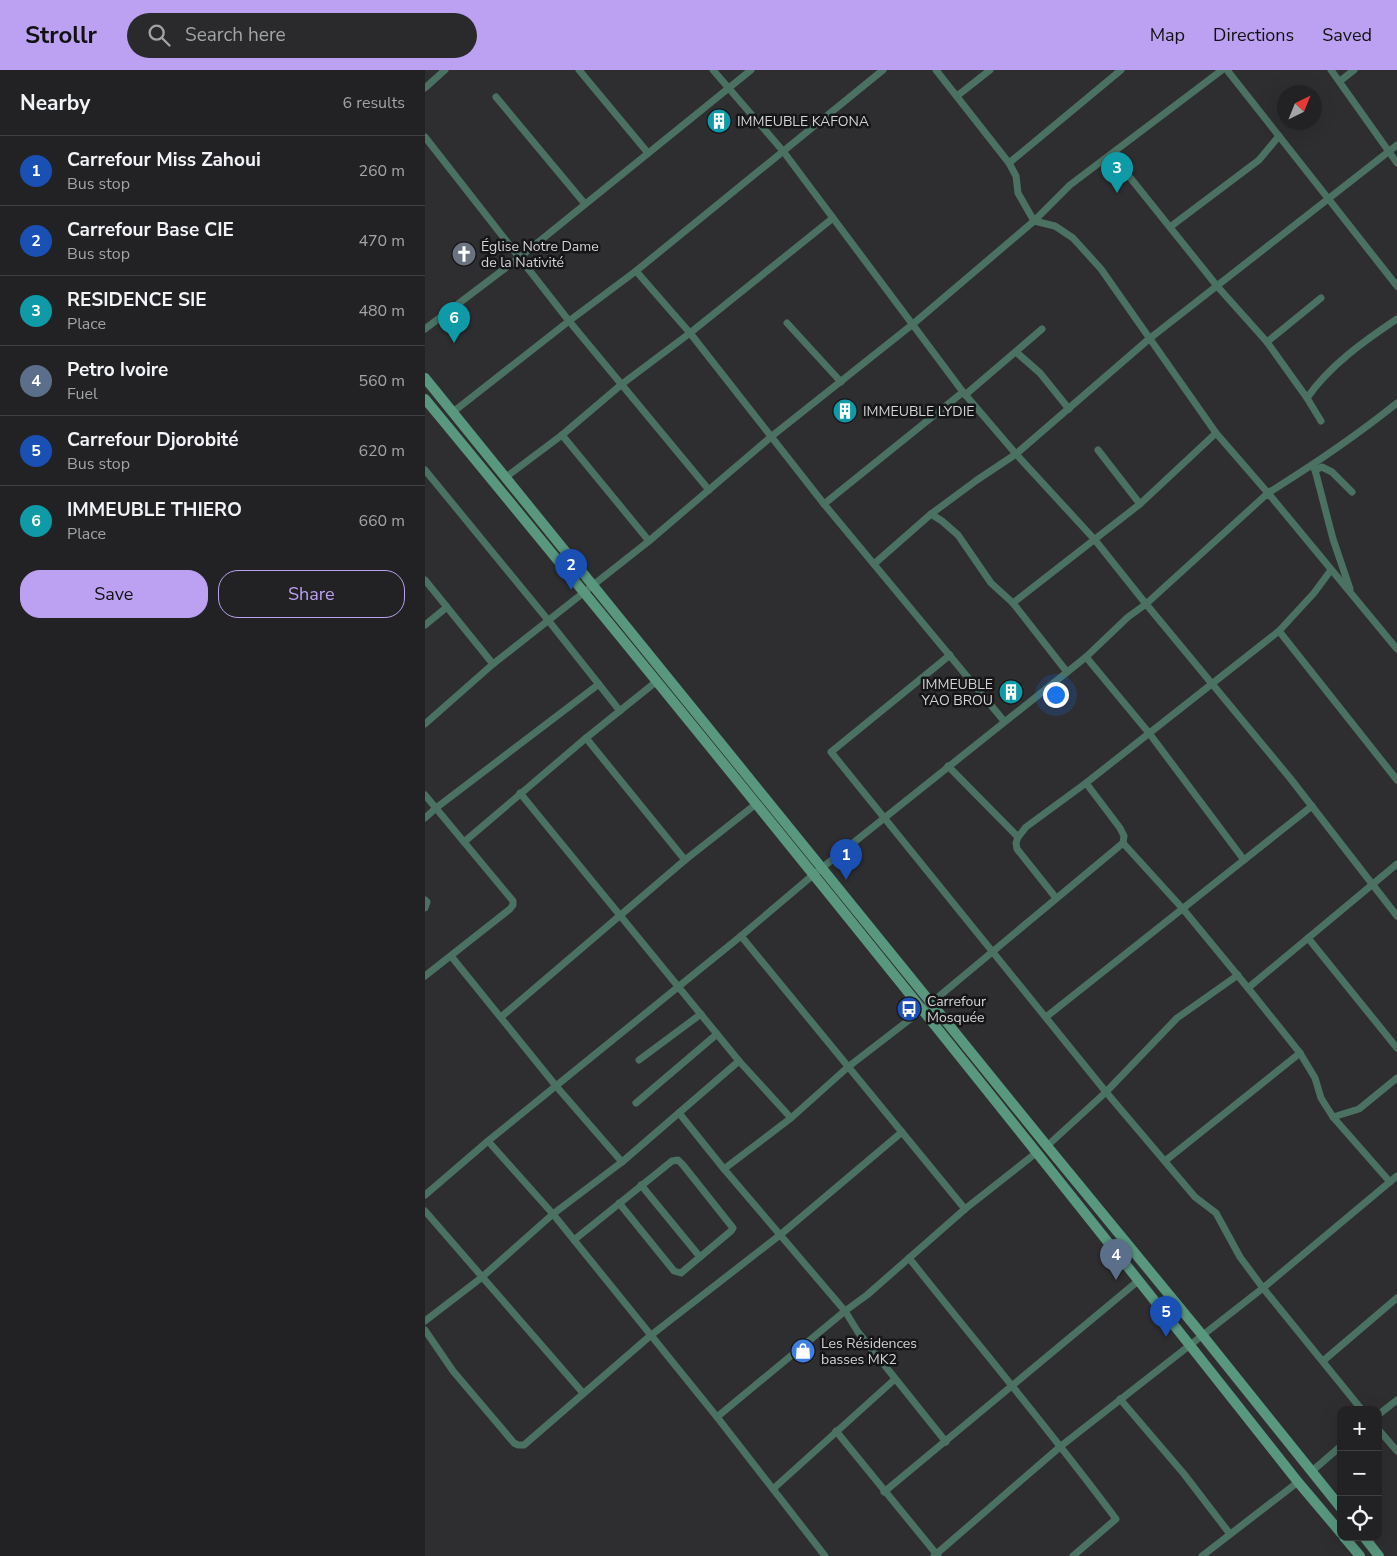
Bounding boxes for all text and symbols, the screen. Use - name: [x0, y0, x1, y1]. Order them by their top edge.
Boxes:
- search box: [127, 13, 477, 58]
- text: Strollr: [25, 19, 97, 51]
- icon: search: [145, 21, 173, 49]
- text: Search here: [185, 22, 286, 48]
- text: Map: [1150, 23, 1185, 47]
- text: Directions: [1213, 23, 1294, 47]
- text: Saved: [1322, 23, 1372, 47]
- north arrow: [1277, 85, 1322, 130]
- text: Nearby: [20, 89, 90, 117]
- text: 6 results: [343, 92, 405, 114]
- building icon: IMMEUBLE KAFONA: [706, 108, 732, 134]
- place label: IMMEUBLE KAFONA: [737, 112, 869, 131]
- text: Carrefour Miss Zahoui: [67, 147, 261, 173]
- pin: 3: [1101, 152, 1133, 193]
- text: 1: [31, 160, 41, 182]
- text: 260 m: [358, 160, 405, 182]
- text: Bus stop: [67, 173, 130, 195]
- text: Carrefour Base CIE: [67, 217, 234, 243]
- text: 2: [31, 230, 41, 252]
- text: 470 m: [358, 230, 405, 252]
- place label: Église Notre Dame de la Nativité: [481, 237, 599, 272]
- church icon: Église Notre Dame de la Nativité: [451, 241, 477, 267]
- text: Bus stop: [67, 243, 130, 265]
- text: RESIDENCE SIE: [67, 287, 207, 313]
- text: 3: [31, 300, 41, 322]
- text: 480 m: [358, 300, 405, 322]
- pin: 6: [438, 302, 470, 343]
- text: Place: [67, 313, 106, 335]
- text: Petro Ivoire: [67, 357, 168, 383]
- text: 4: [31, 370, 41, 392]
- text: 560 m: [358, 370, 405, 392]
- text: Fuel: [67, 383, 98, 405]
- building icon: IMMEUBLE LYDIE: [832, 398, 858, 424]
- place label: IMMEUBLE LYDIE: [863, 402, 974, 421]
- text: Carrefour Djorobité: [67, 427, 238, 453]
- text: 5: [31, 440, 41, 462]
- text: 620 m: [358, 440, 405, 462]
- text: Bus stop: [67, 453, 130, 475]
- text: IMMEUBLE THIERO: [67, 497, 242, 523]
- text: 6: [31, 510, 41, 532]
- text: 660 m: [358, 510, 405, 532]
- text: Place: [67, 523, 106, 545]
- pin: 2: [555, 549, 587, 590]
- button: Save: [20, 570, 208, 618]
- button: Share: [218, 570, 405, 618]
- place label: IMMEUBLE YAO BROU: [921, 675, 993, 710]
- building icon: IMMEUBLE YAO BROU: [998, 679, 1024, 705]
- your location: [1043, 682, 1069, 708]
- pin: 1: [830, 839, 862, 880]
- place label: Carrefour Mosquée: [927, 992, 986, 1027]
- bus stop icon: Carrefour Mosquée: [896, 996, 922, 1022]
- pin: 4: [1100, 1239, 1132, 1280]
- pin: 5: [1150, 1296, 1182, 1337]
- place label: Les Résidences basses MK2: [821, 1334, 917, 1369]
- shop icon: Les Résidences basses MK2: [790, 1338, 816, 1364]
- map controls: [1337, 1406, 1382, 1541]
- button: +: [1337, 1406, 1382, 1451]
- button: −: [1337, 1451, 1382, 1496]
- button: locate: [1337, 1496, 1382, 1541]

